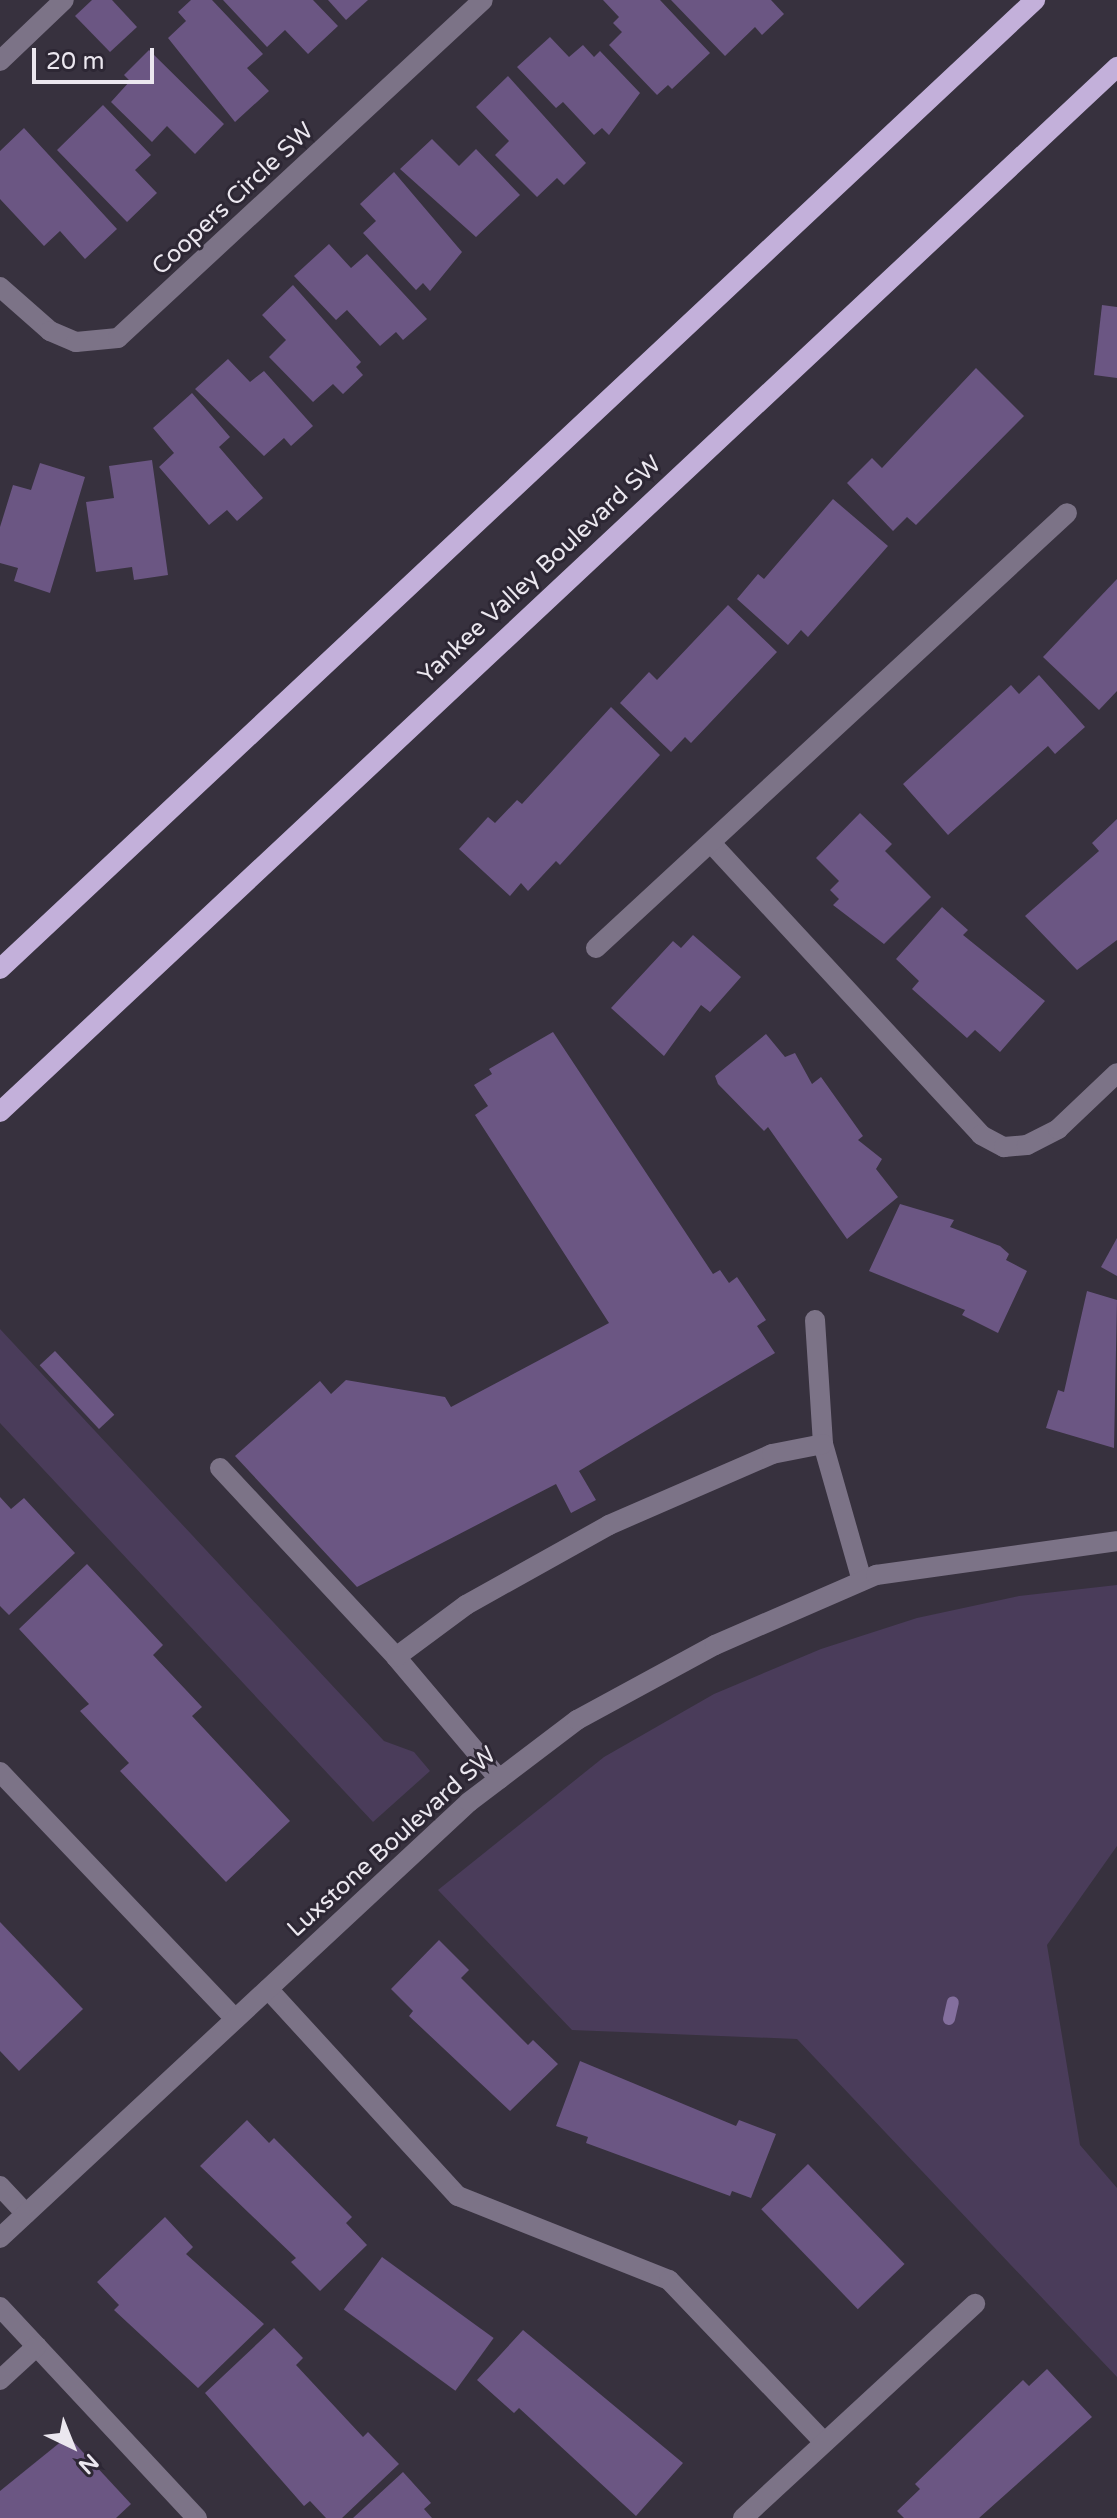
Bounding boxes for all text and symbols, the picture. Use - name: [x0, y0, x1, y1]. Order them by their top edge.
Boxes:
- scale bar: [36, 32, 158, 82]
- text: 20 m: [46, 47, 104, 76]
- street label: Coopers Circle SW: [146, 117, 320, 281]
- street label: Yankee Valley Boulevard SW: [413, 450, 667, 690]
- street label: Luxstone Boulevard SW: [282, 1741, 502, 1943]
- north arrow: [32, 2406, 112, 2486]
- text: N: [73, 2448, 104, 2479]

